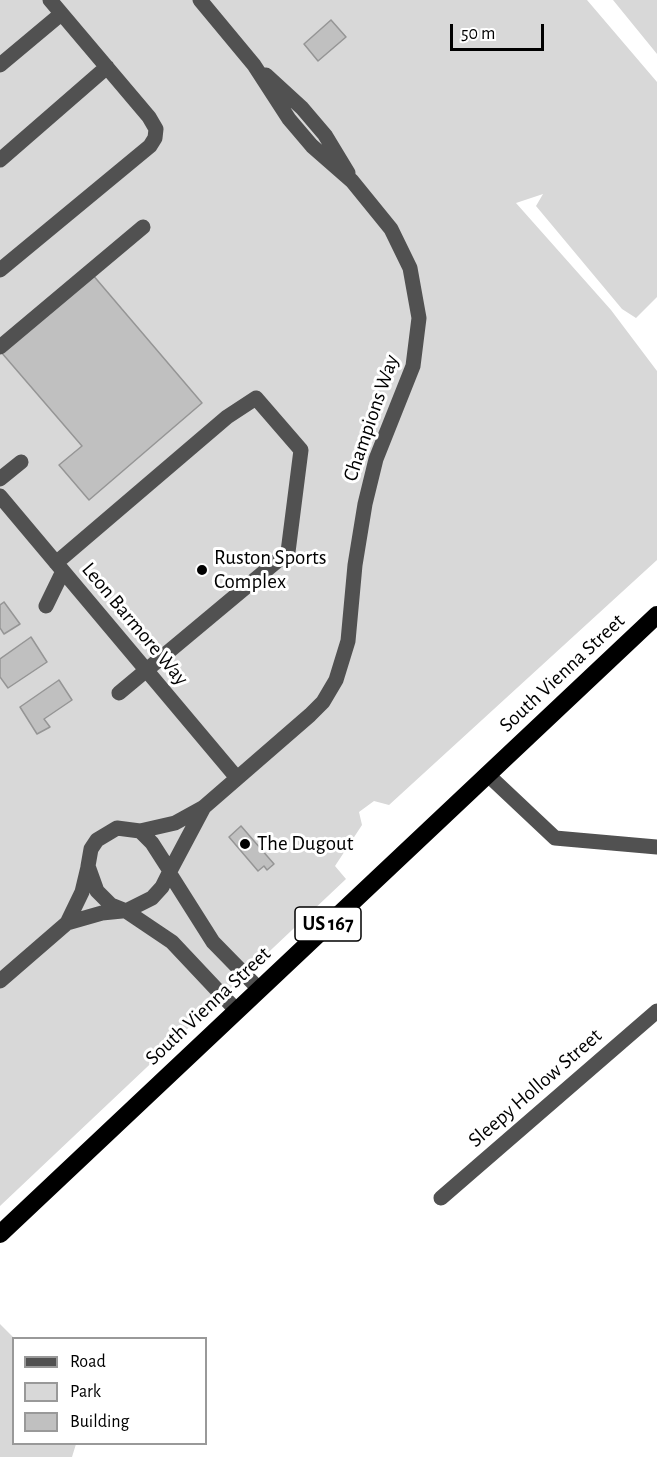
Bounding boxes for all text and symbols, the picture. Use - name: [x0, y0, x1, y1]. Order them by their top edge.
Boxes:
- scale bar: [453, 12, 548, 50]
- text: 50 m: [461, 25, 495, 43]
- street label: Champions Way: [338, 351, 404, 485]
- place label: Ruston Sports Complex: [214, 545, 326, 595]
- street label: Leon Barmore Way: [76, 557, 194, 691]
- marker: Ruston Sports Complex: [195, 563, 209, 577]
- street label: South Vienna Street: [494, 608, 630, 738]
- place label: The Dugout: [257, 831, 353, 857]
- marker: The Dugout: [238, 837, 252, 851]
- road number: US 167: [295, 907, 361, 941]
- street label: South Vienna Street: [140, 941, 276, 1071]
- street label: Sleepy Hollow Street: [463, 1023, 607, 1153]
- legend: [12, 1337, 207, 1445]
- text: Road: [70, 1353, 106, 1371]
- text: Park: [70, 1383, 101, 1401]
- text: Building: [70, 1413, 129, 1431]

